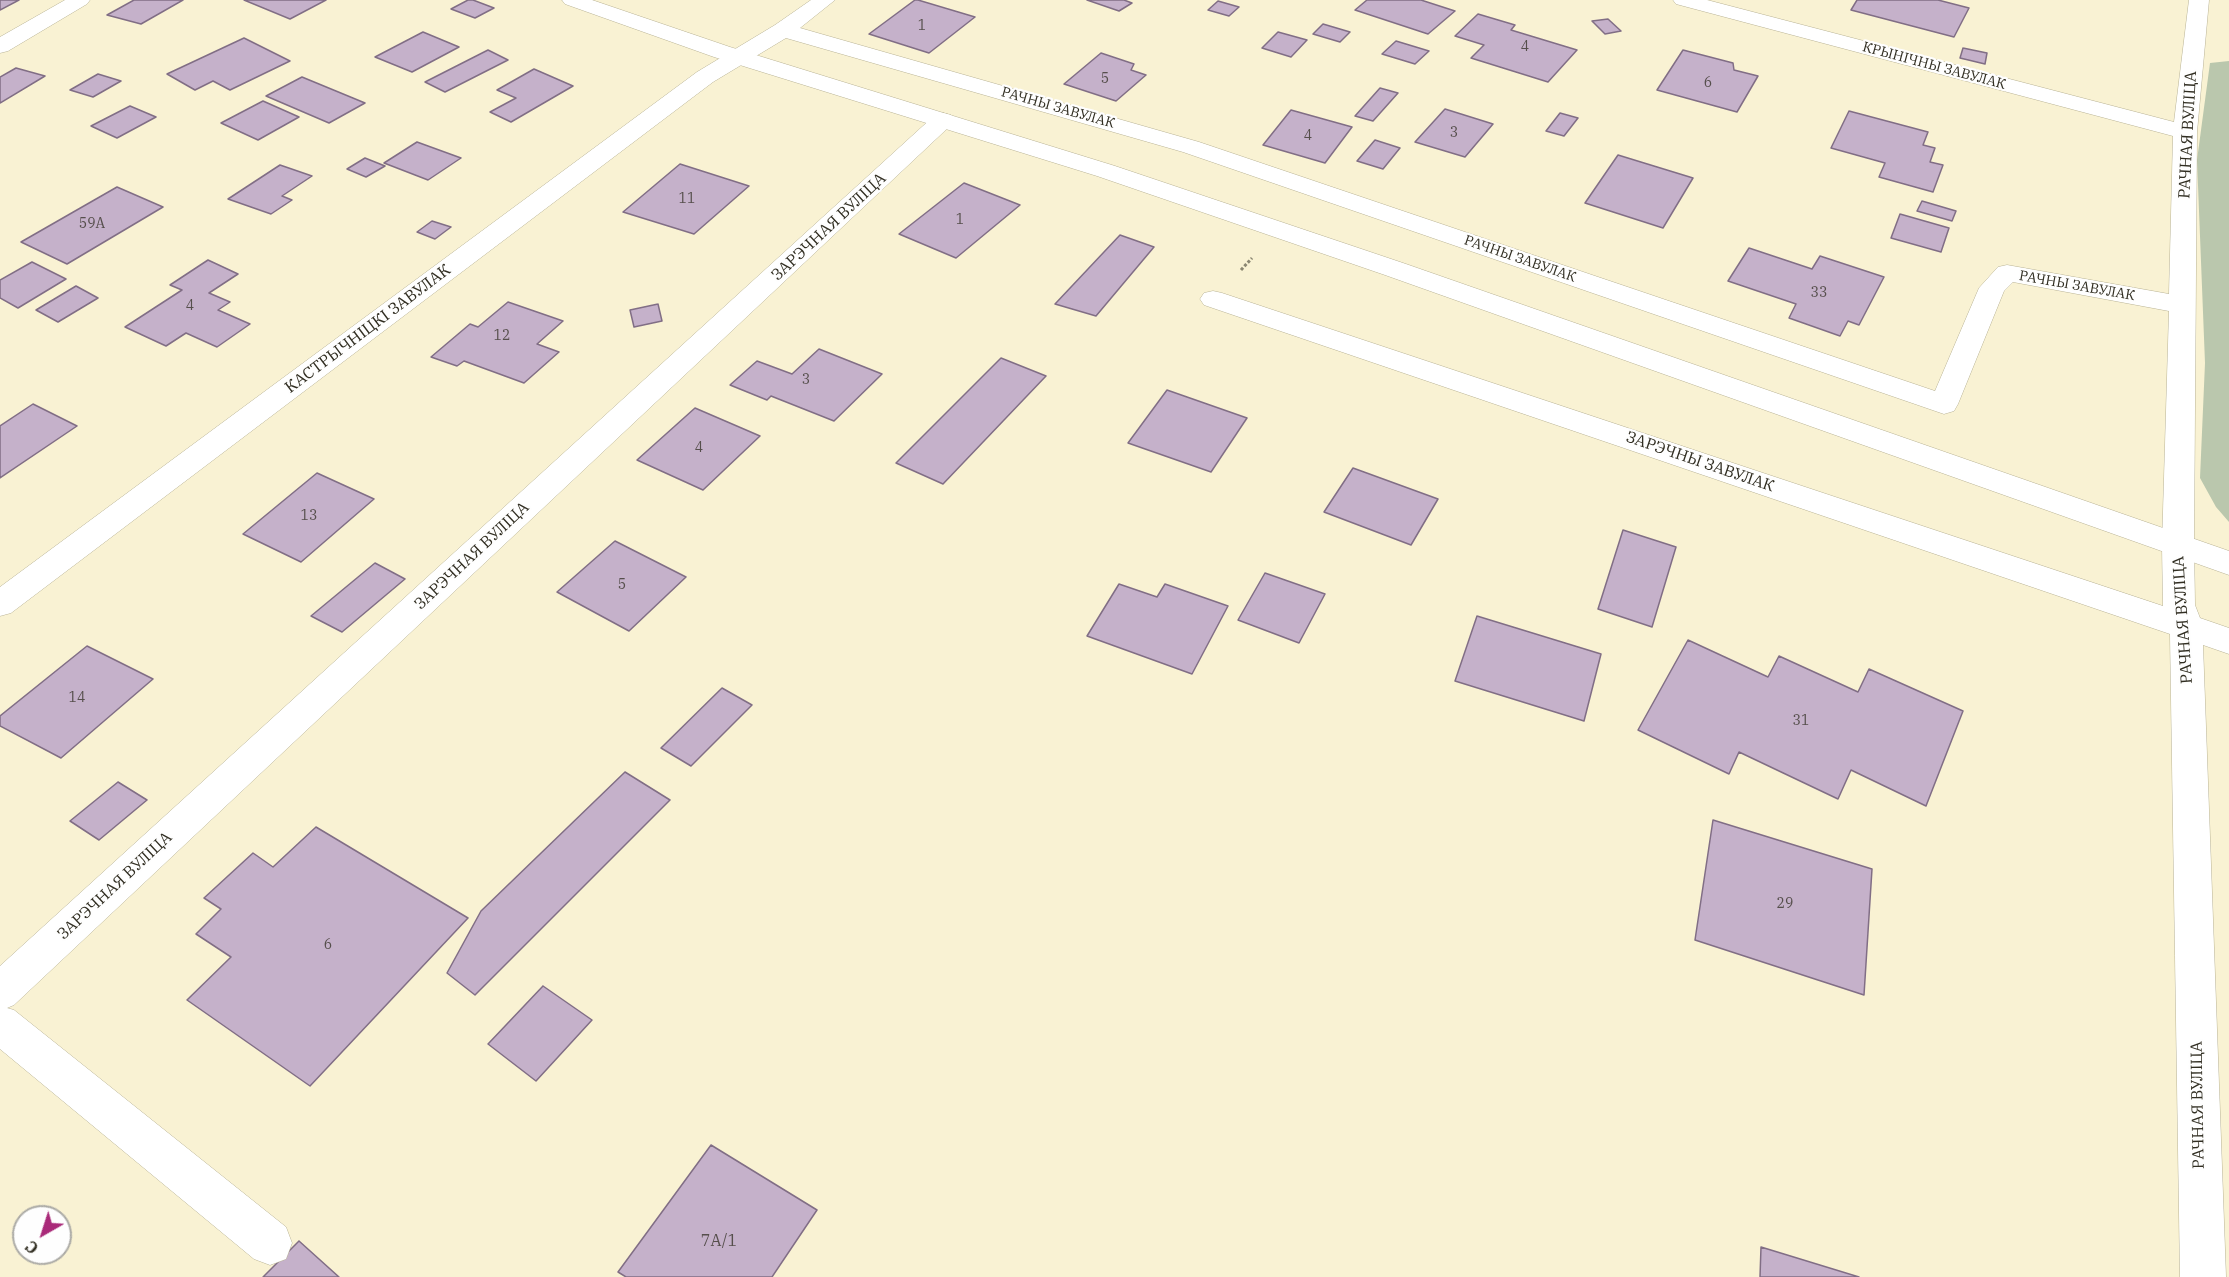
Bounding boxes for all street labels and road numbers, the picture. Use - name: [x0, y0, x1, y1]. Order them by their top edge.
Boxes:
- street label: КРЫНІЧНЫ ЗАВУЛАК: [1861, 39, 2007, 93]
- street label: РАЧНАЯ ВУЛІЦА: [2175, 71, 2201, 199]
- street label: РАЧНЫ ЗАВУЛАК: [999, 84, 1117, 132]
- street label: ЗАРЭЧНАЯ ВУЛІЦА: [768, 169, 890, 285]
- street label: РАЧНЫ ЗАВУЛАК: [1462, 232, 1578, 286]
- street label: КАСТРЫЧНІЦКІ ЗАВУЛАК: [282, 261, 454, 397]
- street label: РАЧНЫ ЗАВУЛАК: [2018, 268, 2136, 304]
- street label: ЗАРЭЧНЫ ЗАВУЛАК: [1623, 428, 1777, 496]
- street label: ЗАРЭЧНАЯ ВУЛІЦА: [411, 498, 533, 614]
- street label: РАЧНАЯ ВУЛІЦА: [2169, 556, 2197, 684]
- street label: ЗАРЭЧНАЯ ВУЛІЦА: [54, 828, 176, 944]
- street label: РАЧНАЯ ВУЛІЦА: [2187, 1041, 2209, 1169]

